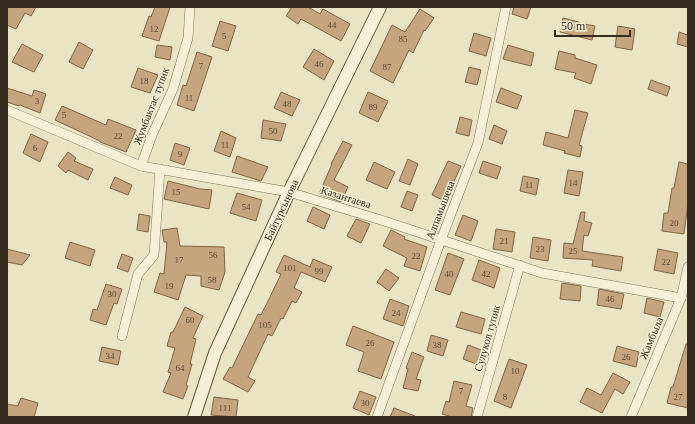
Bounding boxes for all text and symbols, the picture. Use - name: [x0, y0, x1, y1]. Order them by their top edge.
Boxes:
- scale bar: [555, 12, 630, 38]
- text: 50 m: [561, 19, 586, 33]
- house number: 44: [328, 20, 337, 30]
- house number: 12: [150, 24, 159, 34]
- house number: 5: [222, 31, 227, 41]
- house number: 85: [399, 34, 408, 44]
- house number: 46: [315, 59, 324, 69]
- house number: 7: [199, 61, 204, 71]
- house number: 87: [383, 62, 392, 72]
- street label: Жумбактас тупик: [131, 65, 172, 146]
- house number: 18: [140, 76, 149, 86]
- house number: 11: [185, 93, 193, 103]
- house number: 3: [35, 96, 40, 106]
- house number: 48: [283, 99, 292, 109]
- house number: 89: [369, 102, 378, 112]
- house number: 5: [62, 110, 67, 120]
- house number: 50: [269, 126, 278, 136]
- house number: 22: [114, 131, 123, 141]
- house number: 11: [221, 140, 229, 150]
- house number: 6: [33, 143, 38, 153]
- house number: 9: [178, 149, 183, 159]
- street label: Байтурсынова: [262, 177, 301, 243]
- house number: 14: [569, 178, 578, 188]
- street label: Алпамышева: [423, 179, 457, 241]
- house number: 11: [525, 180, 533, 190]
- street label: Казантаева: [319, 184, 373, 210]
- house number: 15: [172, 187, 181, 197]
- house number: 54: [242, 202, 251, 212]
- house number: 20: [670, 218, 679, 228]
- house number: 21: [500, 236, 509, 246]
- house number: 23: [536, 244, 545, 254]
- house number: 25: [569, 246, 578, 256]
- house number: 56: [209, 250, 218, 260]
- house number: 22: [412, 251, 421, 261]
- house number: 17: [175, 255, 184, 265]
- house number: 22: [662, 257, 671, 267]
- house number: 101: [283, 263, 297, 273]
- house number: 99: [315, 266, 324, 276]
- house number: 40: [445, 269, 454, 279]
- house number: 42: [482, 269, 491, 279]
- house number: 58: [208, 275, 217, 285]
- house number: 19: [165, 281, 174, 291]
- house number: 30: [108, 289, 117, 299]
- house number: 46: [606, 294, 615, 304]
- street label: Сулукол тупик: [472, 303, 502, 373]
- house number: 24: [392, 308, 401, 318]
- house number: 60: [186, 315, 195, 325]
- street label: Жамбыла: [637, 315, 665, 361]
- house number: 105: [258, 320, 272, 330]
- house number: 26: [366, 338, 375, 348]
- house number: 38: [433, 340, 442, 350]
- house number: 34: [106, 351, 115, 361]
- house number: 26: [622, 352, 631, 362]
- house number: 64: [176, 363, 185, 373]
- house number: 10: [511, 366, 520, 376]
- house number: 7: [459, 386, 464, 396]
- house number: 8: [503, 392, 508, 402]
- house number: 27: [674, 392, 683, 402]
- house number: 30: [361, 398, 370, 408]
- house number: 111: [219, 403, 231, 413]

